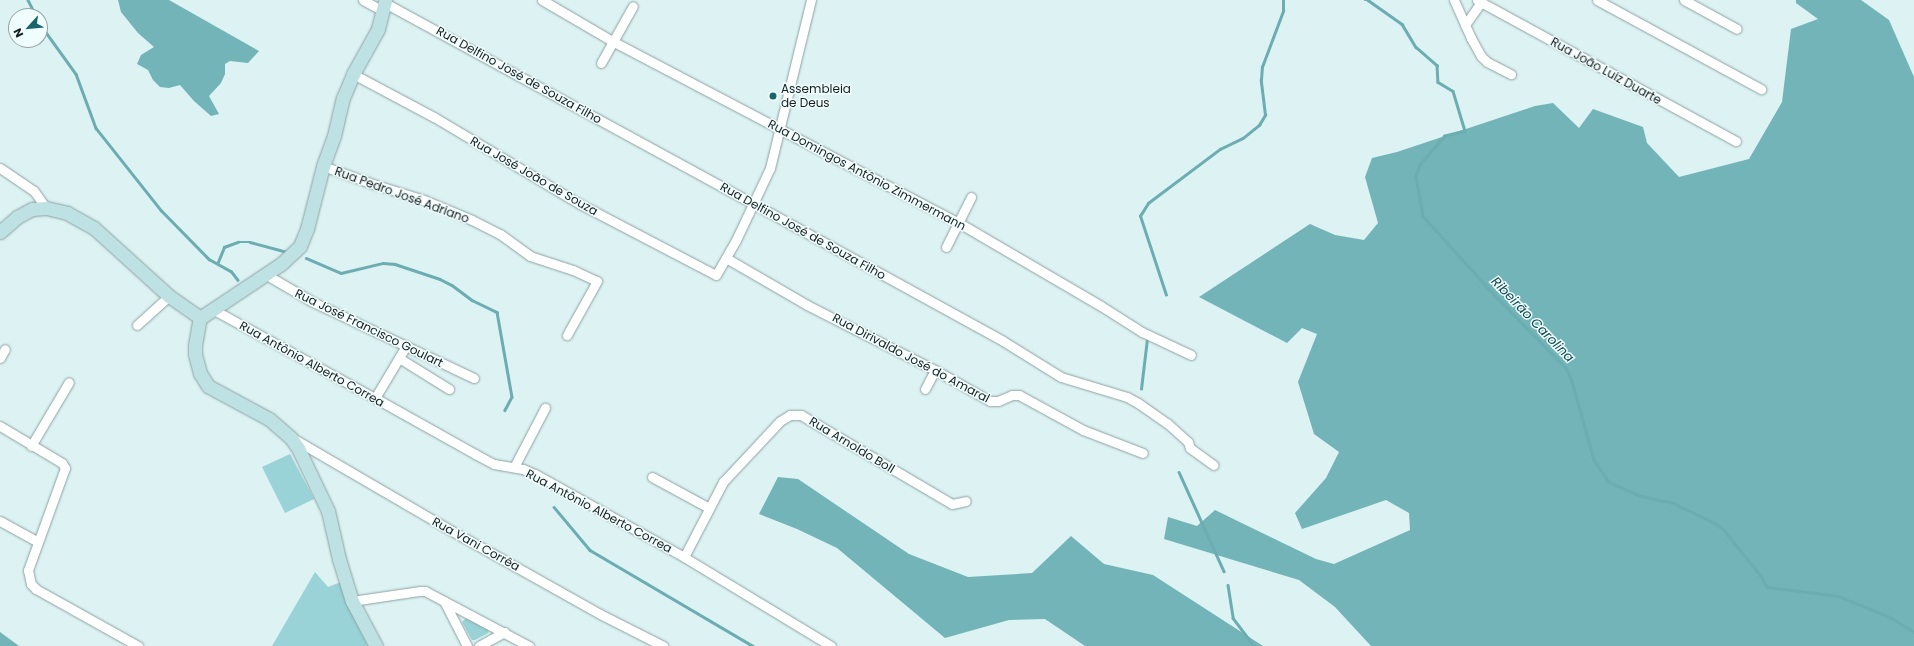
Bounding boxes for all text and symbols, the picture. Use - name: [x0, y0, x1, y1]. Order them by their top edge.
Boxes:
- north arrow: [8, 8, 48, 48]
- street label: Rua Delfino José de Souza Filho: [434, 23, 604, 127]
- text: N: [9, 26, 27, 40]
- street label: Rua João Luiz Duarte: [1548, 35, 1664, 107]
- place label: Assembleia de Deus: [781, 82, 851, 110]
- marker: Assembleia de Deus: [768, 91, 778, 101]
- street label: Rua Domingos Antônio Zimmermann: [766, 117, 968, 233]
- street label: Rua José João de Souza: [468, 134, 600, 218]
- street label: Rua Pedro José Adriano: [333, 164, 471, 226]
- street label: Rua Delfino José de Souza Filho: [718, 179, 888, 283]
- water label: Ribeirão Carolina: [1487, 274, 1577, 366]
- street label: Rua José Francisco Goulart: [293, 286, 445, 370]
- street label: Rua Dirivaldo José do Amaral: [830, 310, 992, 406]
- street label: Rua Antônio Alberto Correa: [237, 318, 387, 410]
- street label: Rua Arnoldo Boll: [807, 414, 897, 476]
- street label: Rua Antônio Alberto Correa: [523, 466, 675, 556]
- street label: Rua Vani Corrêa: [430, 514, 522, 574]

